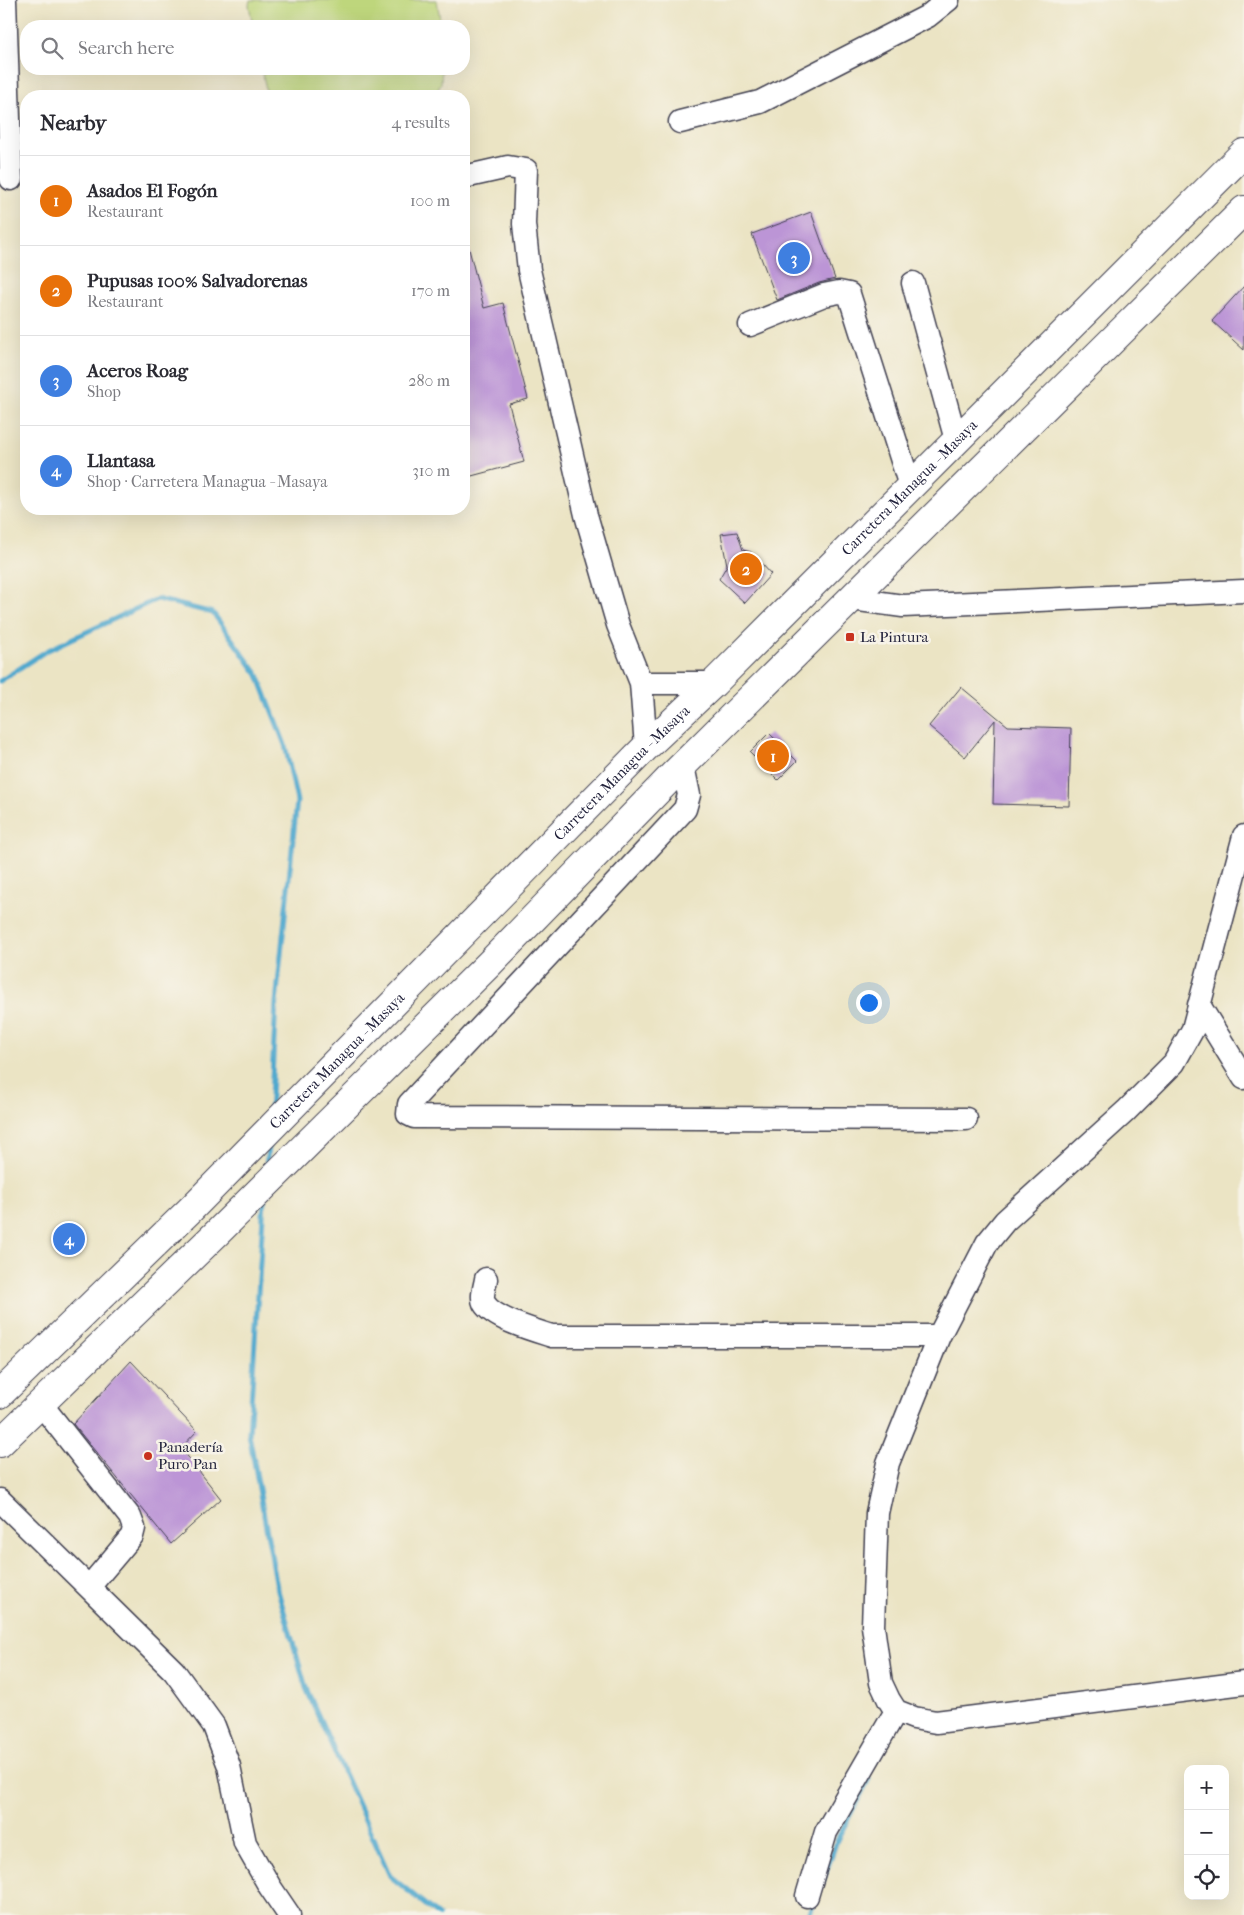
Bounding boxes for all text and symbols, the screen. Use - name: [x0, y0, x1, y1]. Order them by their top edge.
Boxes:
- search box: [20, 20, 470, 75]
- icon: search: [38, 34, 66, 62]
- text: Search here: [78, 37, 174, 59]
- text: Nearby: [40, 111, 106, 135]
- text: 4 results: [392, 113, 450, 132]
- text: Asados El Fogón: [87, 180, 218, 202]
- text: 1: [53, 191, 59, 210]
- text: 100 m: [410, 191, 450, 210]
- text: Restaurant: [87, 202, 163, 221]
- pin: 3: [778, 239, 810, 277]
- text: Pupusas 100% Salvadorenas: [87, 270, 308, 292]
- text: 2: [52, 281, 60, 300]
- text: 170 m: [411, 281, 450, 300]
- text: Restaurant: [87, 292, 163, 311]
- text: Aceros Roag: [87, 360, 188, 382]
- text: 3: [53, 371, 59, 390]
- text: 280 m: [408, 371, 450, 390]
- text: Shop: [87, 382, 121, 401]
- street label: Carretera Managua - Masaya: [838, 415, 982, 559]
- text: Llantasa: [87, 450, 155, 472]
- text: 4: [51, 461, 61, 480]
- text: 310 m: [412, 461, 450, 480]
- text: Shop · Carretera Managua - Masaya: [87, 472, 328, 491]
- pin: 2: [730, 550, 762, 588]
- place label: La Pintura: [860, 628, 930, 646]
- marker: La Pintura: [844, 631, 856, 643]
- street label: Carretera Managua - Masaya: [550, 701, 694, 844]
- pin: 1: [757, 737, 789, 775]
- street label: Carretera Managua - Masaya: [266, 988, 409, 1133]
- your location: [856, 990, 882, 1016]
- pin: 4: [53, 1220, 85, 1258]
- place label: Panadería Puro Pan: [158, 1438, 224, 1473]
- marker: Panadería Puro Pan: [142, 1450, 154, 1462]
- map controls: [1184, 1765, 1229, 1900]
- button: +: [1184, 1765, 1229, 1810]
- button: −: [1184, 1810, 1229, 1855]
- button: locate: [1184, 1855, 1229, 1900]

